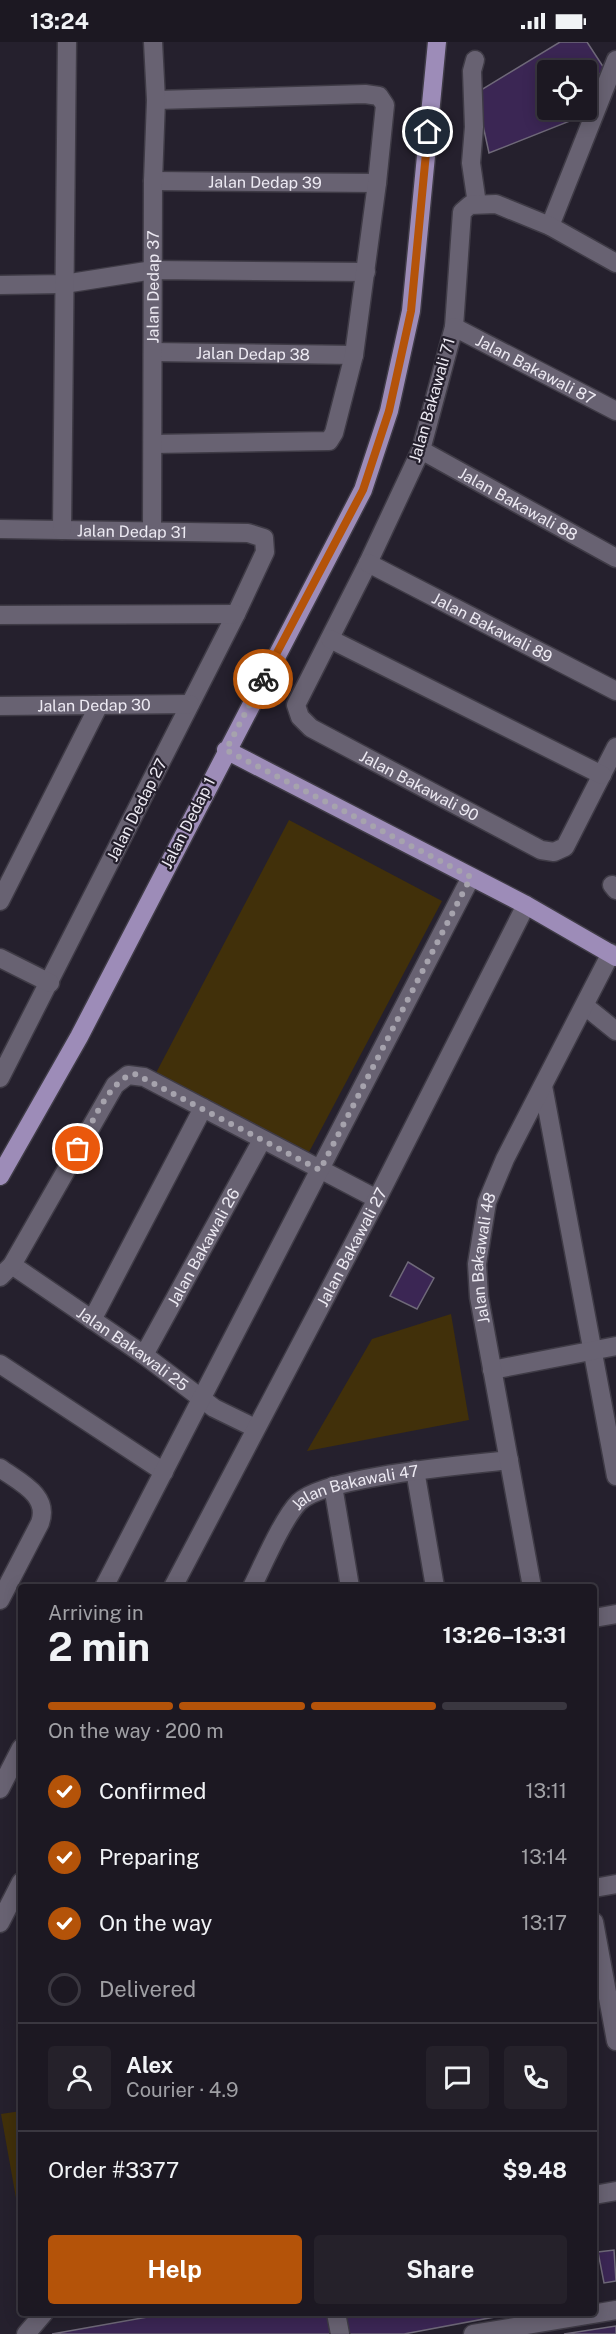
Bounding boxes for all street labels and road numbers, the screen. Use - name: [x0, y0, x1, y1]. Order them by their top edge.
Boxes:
- street label: Jalan Dedap 39: [208, 172, 322, 192]
- street label: Jalan Dedap 37: [143, 230, 162, 344]
- street label: Jalan Bakawali 87: [473, 330, 599, 408]
- street label: Jalan Bakawali 71: [405, 335, 459, 465]
- street label: Jalan Dedap 38: [196, 343, 310, 364]
- street label: Jalan Bakawali 88: [455, 463, 581, 544]
- street label: Jalan Dedap 31: [77, 521, 187, 542]
- street label: Jalan Bakawali 89: [429, 588, 556, 666]
- street label: Jalan Dedap 30: [37, 695, 151, 715]
- street label: Jalan Bakawali 90: [356, 746, 482, 825]
- street label: Jalan Dedap 27: [103, 755, 171, 865]
- street label: Jalan Dedap 1: [157, 774, 219, 872]
- street label: Jalan Bakawali 27: [313, 1184, 391, 1310]
- street label: Jalan Bakawali 26: [163, 1185, 243, 1310]
- street label: Jalan Bakawali 48: [467, 1189, 500, 1326]
- street label: Jalan Bakawali 25: [73, 1303, 192, 1395]
- street label: Jalan Bakawali 47: [287, 1461, 420, 1514]

